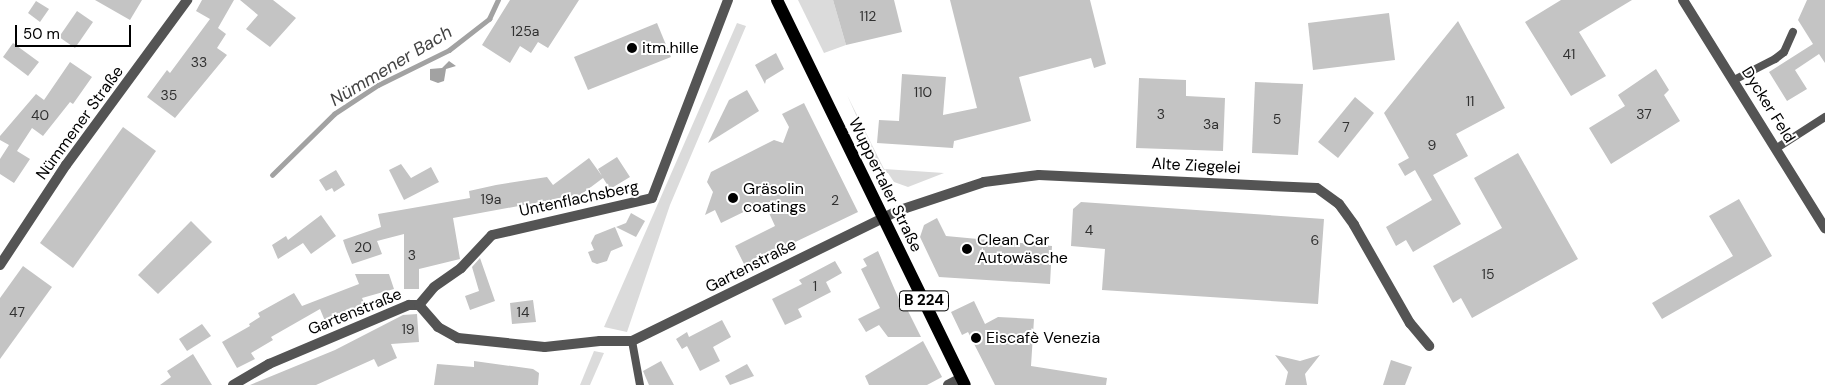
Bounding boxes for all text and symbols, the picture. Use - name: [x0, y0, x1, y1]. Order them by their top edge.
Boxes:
- house number: 112: [860, 8, 876, 24]
- scale bar: [18, 15, 134, 47]
- water label: Nümmener Bach: [326, 21, 456, 111]
- house number: 125a: [511, 23, 539, 39]
- text: 50 m: [23, 24, 60, 44]
- place label: itm.hille: [642, 38, 699, 58]
- marker: itm.hille: [626, 42, 638, 54]
- house number: 41: [1563, 46, 1575, 62]
- house number: 33: [191, 54, 207, 70]
- street label: Nümmener Straße: [32, 62, 128, 184]
- street label: Dycker Feld: [1737, 63, 1799, 147]
- house number: 110: [914, 84, 932, 100]
- house number: 35: [161, 87, 177, 103]
- house number: 11: [1466, 93, 1474, 109]
- house number: 3: [1157, 106, 1165, 122]
- house number: 37: [1636, 106, 1652, 122]
- house number: 40: [31, 107, 49, 123]
- house number: 5: [1273, 111, 1281, 127]
- street label: Wuppertaler Straße: [844, 115, 926, 255]
- house number: 3a: [1203, 116, 1219, 132]
- house number: 7: [1342, 119, 1350, 135]
- house number: 9: [1428, 137, 1436, 153]
- street label: Alte Ziegelei: [1151, 154, 1241, 178]
- street label: Untenflachsberg: [517, 177, 641, 221]
- place label: Gräsolin coatings: [743, 179, 806, 217]
- house number: 19a: [481, 191, 501, 207]
- marker: Gräsolin coatings: [727, 192, 739, 204]
- house number: 2: [831, 192, 839, 208]
- house number: 4: [1085, 222, 1093, 238]
- place label: Clean Car Autowäsche: [977, 230, 1068, 268]
- house number: 6: [1311, 232, 1319, 248]
- street label: Gartenstraße: [702, 235, 800, 297]
- house number: 20: [354, 239, 372, 255]
- marker: Clean Car Autowäsche: [961, 243, 973, 255]
- house number: 3: [408, 247, 416, 263]
- house number: 15: [1482, 266, 1494, 282]
- house number: 1: [813, 278, 817, 294]
- street label: Gartenstraße: [305, 285, 405, 339]
- road number: B 224: [898, 288, 950, 314]
- house number: 47: [9, 304, 25, 320]
- house number: 14: [517, 304, 529, 320]
- house number: 19: [401, 321, 415, 337]
- place label: Eiscafè Venezia: [986, 328, 1100, 348]
- marker: Eiscafè Venezia: [970, 332, 982, 344]

